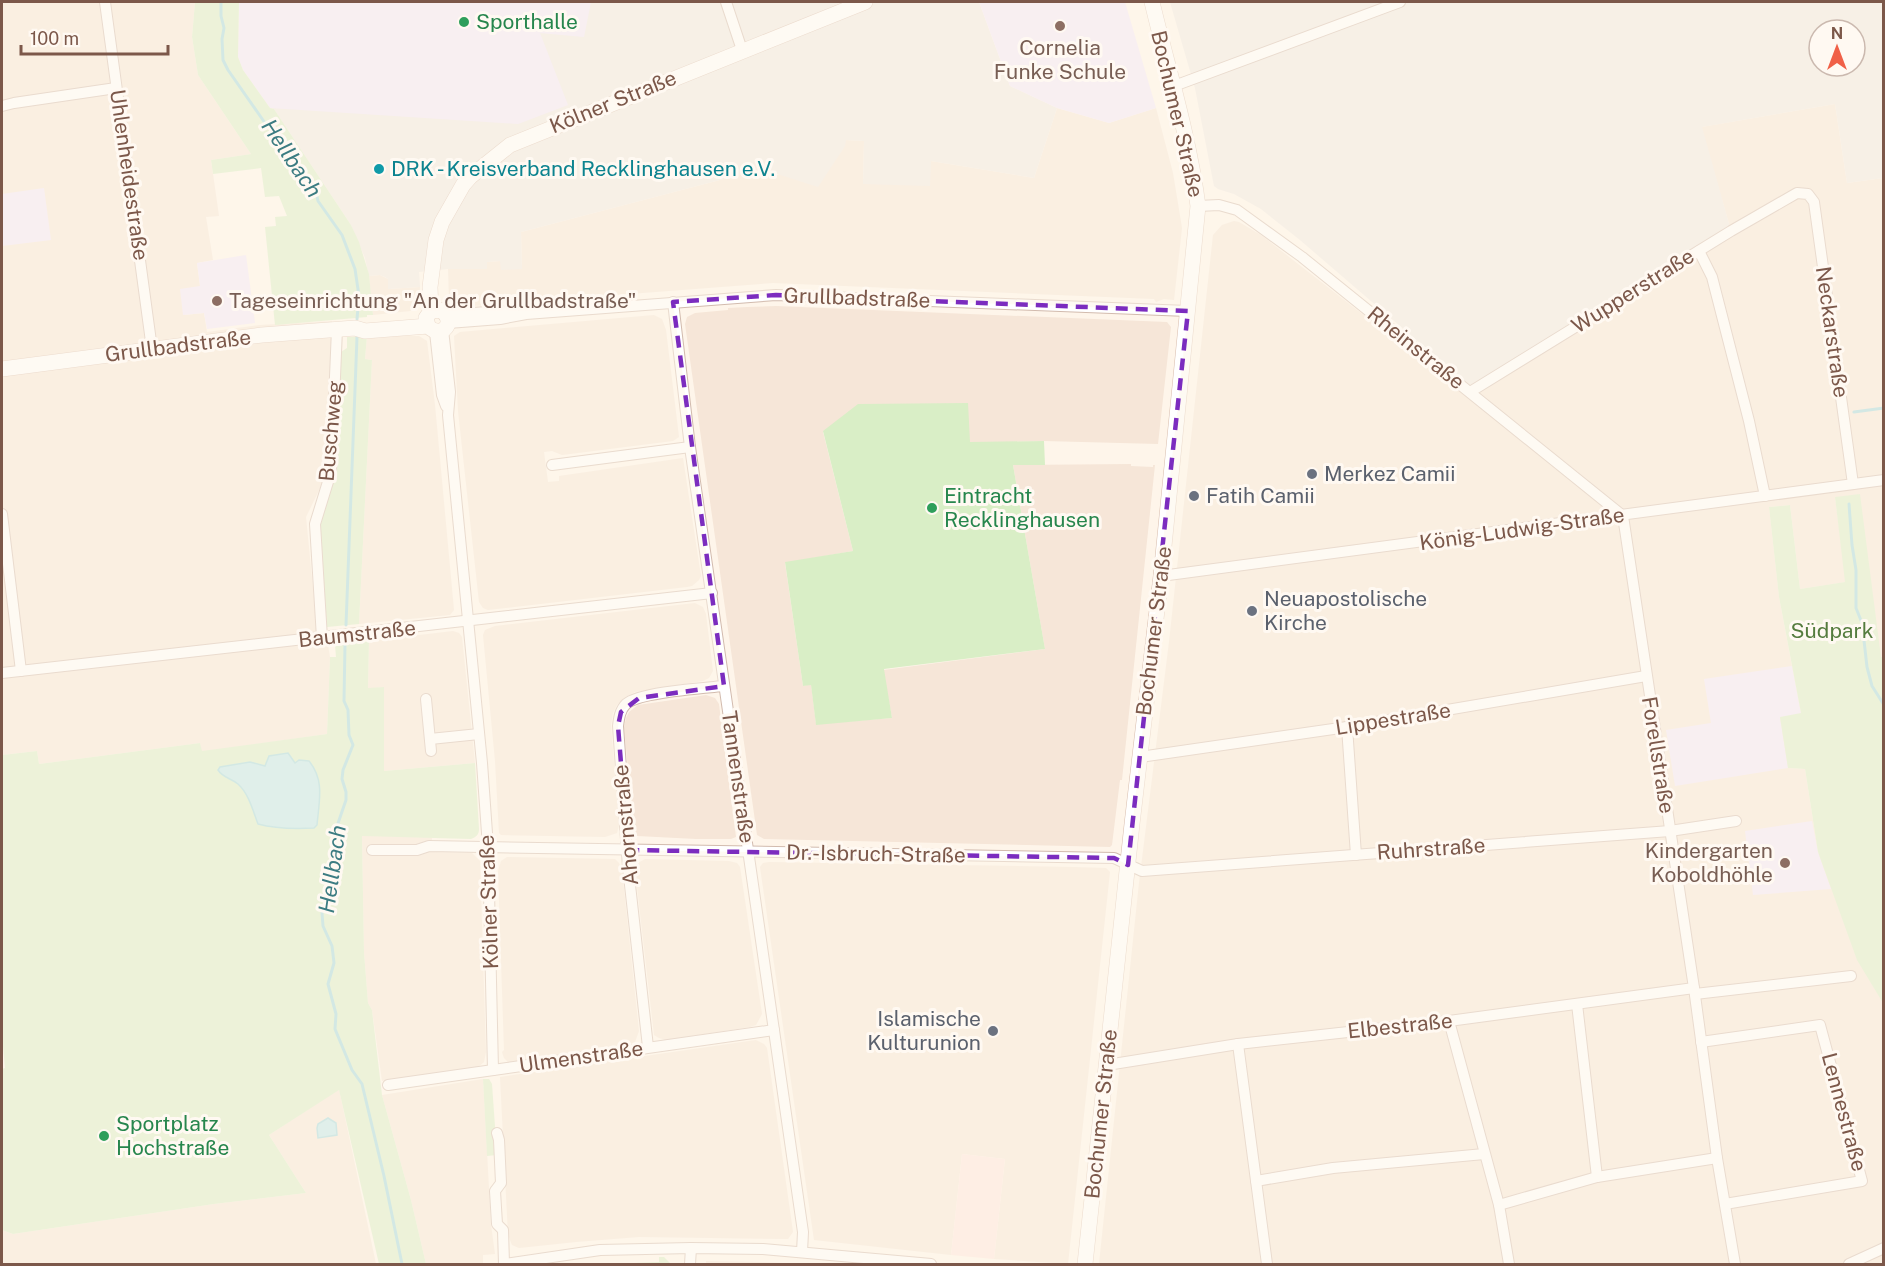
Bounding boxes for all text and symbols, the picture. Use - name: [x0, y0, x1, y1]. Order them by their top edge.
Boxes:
- place label: Sporthalle: [476, 9, 578, 34]
- marker: Sporthalle: [457, 15, 471, 29]
- scale bar: [21, 18, 168, 56]
- north arrow: [1807, 18, 1867, 78]
- marker: Cornelia Funke Schule: [1053, 19, 1067, 33]
- text: N: [1831, 24, 1843, 43]
- text: 100 m: [30, 28, 79, 49]
- street label: Bochumer Straße: [1146, 28, 1209, 200]
- place label: Cornelia Funke Schule: [994, 35, 1126, 84]
- street label: Kölner Straße: [546, 65, 680, 138]
- street label: Uhlenheidestraße: [105, 88, 154, 262]
- water label: Hellbach: [256, 114, 328, 202]
- place label: DRK - Kreisverband Recklinghausen e.V.: [391, 156, 775, 181]
- marker: DRK - Kreisverband Recklinghausen e.V.: [372, 162, 386, 176]
- street label: Wupperstraße: [1567, 243, 1699, 338]
- street label: Neckarstraße: [1811, 265, 1854, 399]
- street label: Grullbadstraße: [783, 282, 931, 313]
- place label: Tageseinrichtung "An der Grullbadstraße": [229, 288, 636, 313]
- marker: Tageseinrichtung "An der Grullbadstraße": [210, 294, 224, 308]
- street label: Rheinstraße: [1363, 301, 1470, 394]
- street label: Grullbadstraße: [103, 324, 252, 367]
- street label: Buschweg: [314, 380, 347, 482]
- place label: Merkez Camii: [1324, 461, 1455, 486]
- marker: Merkez Camii: [1305, 467, 1319, 481]
- place label: Eintracht Recklinghausen: [944, 483, 1100, 532]
- place label: Fatih Camii: [1206, 483, 1315, 508]
- marker: Fatih Camii: [1187, 489, 1201, 503]
- marker: Eintracht Recklinghausen: [925, 501, 939, 515]
- street label: König-Ludwig-Straße: [1418, 502, 1626, 555]
- street label: Bochumer Straße: [1131, 545, 1176, 717]
- place label: Neuapostolische Kirche: [1264, 586, 1427, 635]
- marker: Neuapostolische Kirche: [1245, 604, 1259, 618]
- street label: Baumstraße: [297, 615, 417, 652]
- park label: Südpark: [1791, 618, 1874, 643]
- street label: Forellstraße: [1637, 695, 1680, 815]
- street label: Lippestraße: [1333, 697, 1452, 740]
- street label: Tannenstraße: [717, 709, 760, 845]
- street label: Ahornstraße: [608, 763, 643, 887]
- water label: Hellbach: [313, 823, 351, 915]
- street label: Ruhrstraße: [1376, 832, 1486, 865]
- street label: Kölner Straße: [474, 834, 503, 970]
- place label: Kindergarten Koboldhöhle: [1645, 838, 1773, 887]
- street label: Dr.-Isbruch-Straße: [786, 839, 966, 868]
- marker: Kindergarten Koboldhöhle: [1778, 856, 1792, 870]
- place label: Islamische Kulturunion: [867, 1006, 981, 1055]
- street label: Elbestraße: [1346, 1008, 1454, 1043]
- marker: Islamische Kulturunion: [986, 1024, 1000, 1038]
- street label: Bochumer Straße: [1079, 1028, 1122, 1200]
- street label: Ulmenstraße: [517, 1035, 645, 1078]
- street label: Lennestraße: [1817, 1050, 1872, 1174]
- place label: Sportplatz Hochstraße: [116, 1111, 229, 1160]
- marker: Sportplatz Hochstraße: [97, 1129, 111, 1143]

